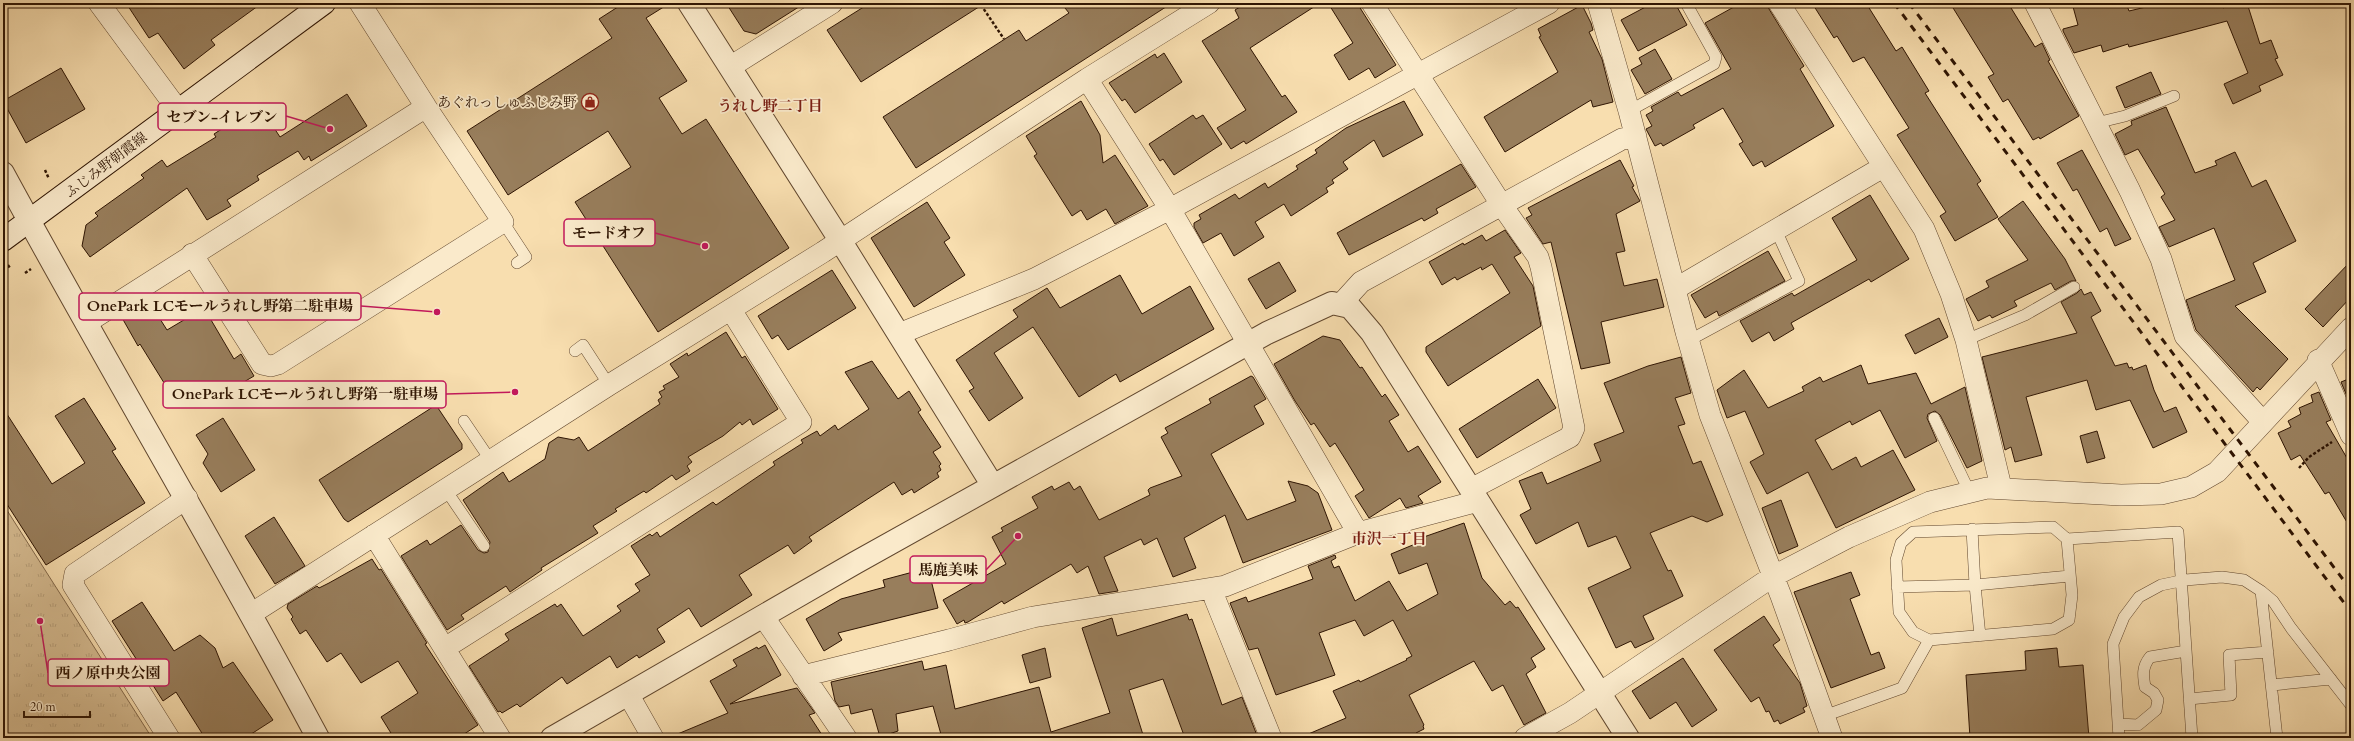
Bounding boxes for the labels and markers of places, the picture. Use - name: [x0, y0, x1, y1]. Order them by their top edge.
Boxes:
- shop icon: あぐれっしゅふじみ野: [580, 92, 600, 112]
- place label: あぐれっしゅふじみ野: [437, 93, 577, 112]
- callout: セブン-イレブン: [158, 103, 286, 130]
- callout: モードオフ: [564, 219, 655, 246]
- callout: OnePark LCモールうれし野第二駐車場: [79, 293, 361, 320]
- callout: OnePark LCモールうれし野第一駐車場: [163, 381, 446, 408]
- callout: 馬鹿美味: [910, 556, 986, 583]
- callout: 西ノ原中央公園: [48, 659, 169, 686]

